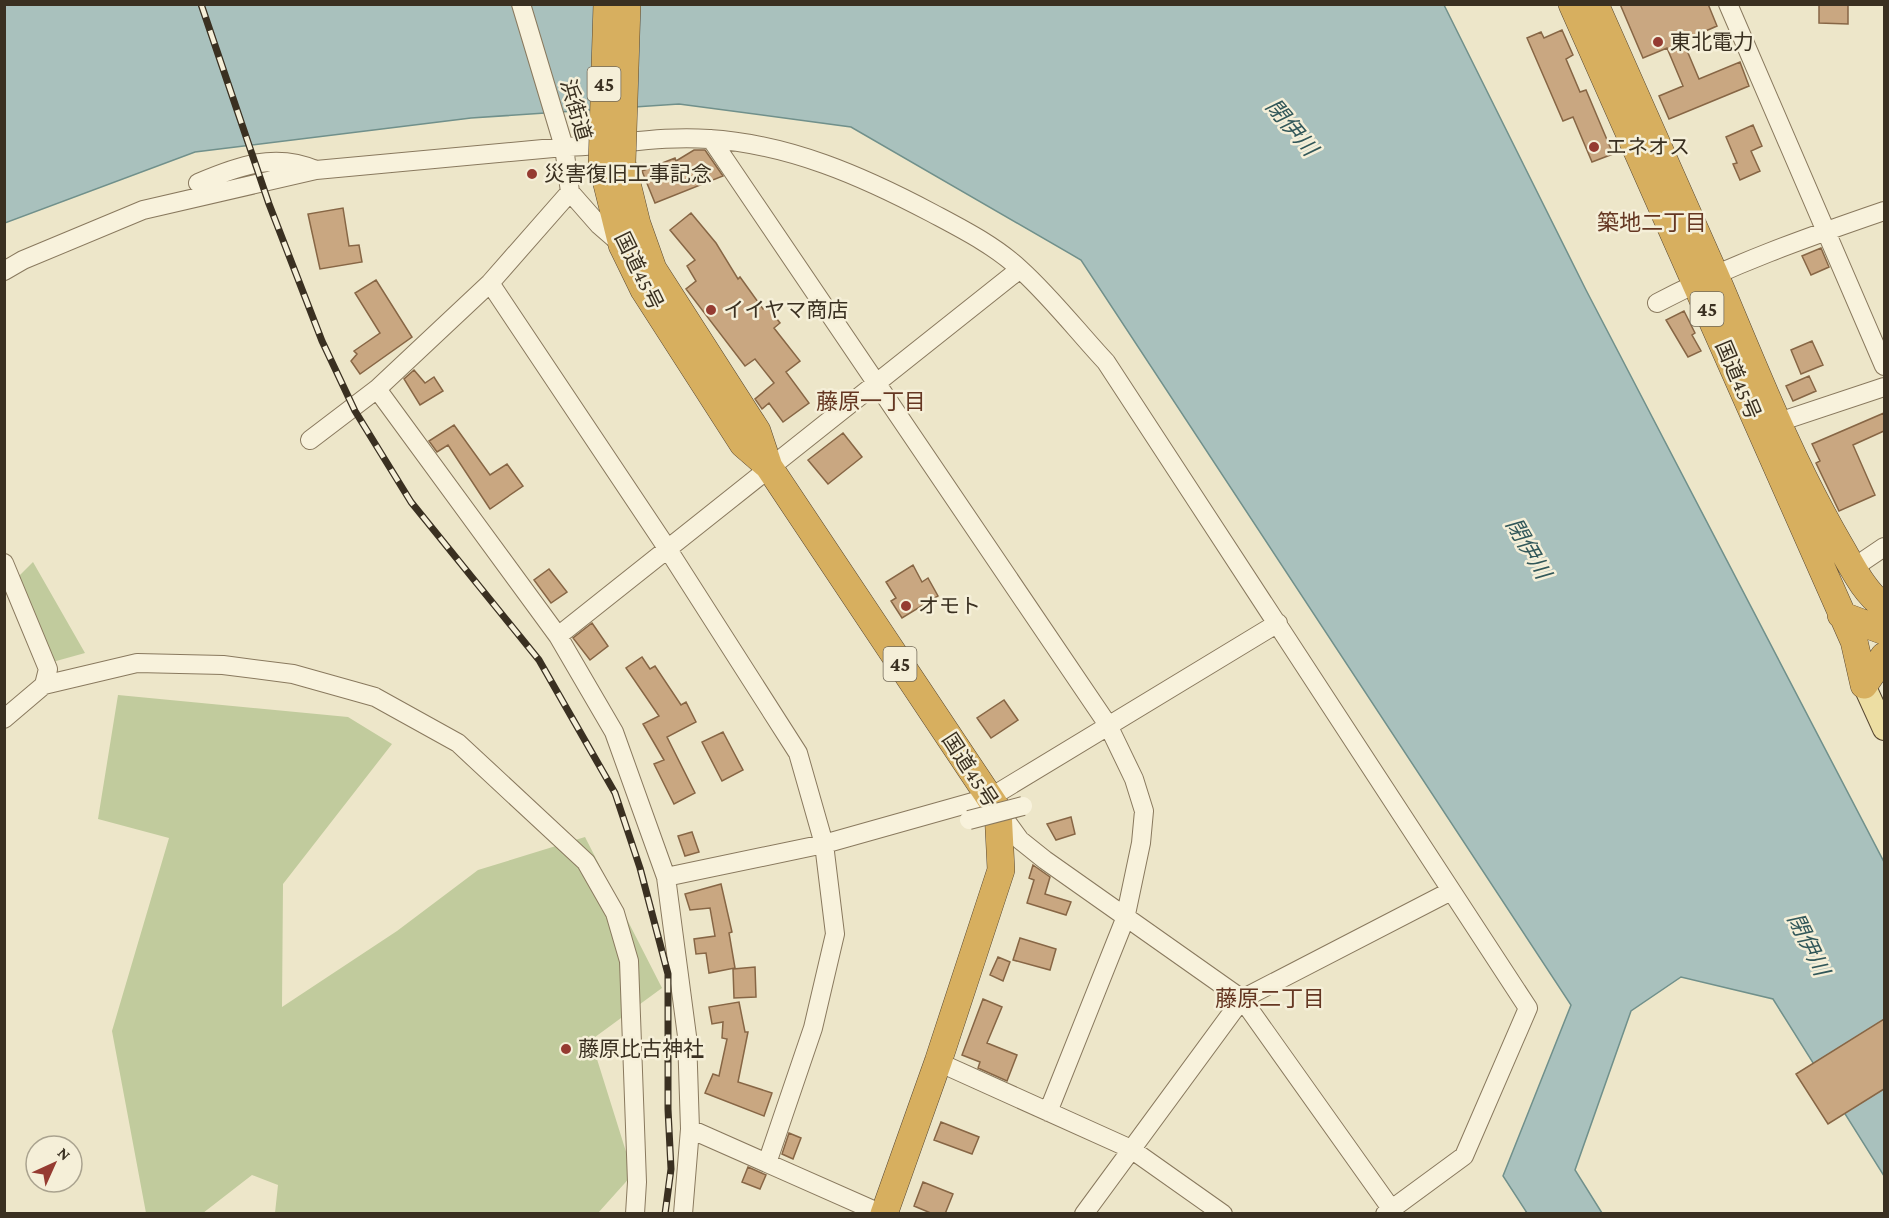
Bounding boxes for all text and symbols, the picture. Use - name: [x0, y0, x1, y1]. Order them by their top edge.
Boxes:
- place label: 東北電力: [1670, 30, 1754, 54]
- marker: 東北電力: [1651, 35, 1665, 49]
- road number: 45: [588, 67, 620, 101]
- street label: 浜街道: [556, 76, 596, 144]
- water label: 閉伊川: [1261, 94, 1324, 162]
- place label: エネオス: [1606, 135, 1690, 159]
- marker: エネオス: [1587, 140, 1601, 154]
- place label: 災害復旧工事記念: [544, 162, 712, 186]
- marker: 災害復旧工事記念: [525, 167, 539, 181]
- district label: 築地二丁目: [1597, 210, 1707, 235]
- street label: 国道45号: [610, 228, 668, 314]
- road number: 45: [1690, 292, 1724, 326]
- place label: イイヤマ商店: [723, 298, 848, 322]
- marker: イイヤマ商店: [704, 303, 718, 317]
- street label: 国道45号: [1711, 337, 1765, 423]
- district label: 藤原一丁目: [816, 389, 926, 414]
- water label: 閉伊川: [1501, 513, 1557, 585]
- place label: オモト: [918, 594, 981, 618]
- marker: オモト: [899, 599, 913, 613]
- road number: 45: [884, 647, 916, 681]
- street label: 国道45号: [937, 728, 1003, 812]
- water label: 閉伊川: [1783, 909, 1835, 981]
- district label: 藤原二丁目: [1215, 986, 1325, 1011]
- place label: 藤原比古神社: [578, 1037, 704, 1061]
- marker: 藤原比古神社: [559, 1042, 573, 1056]
- north arrow: [24, 1134, 84, 1194]
- text: N: [54, 1144, 74, 1164]

